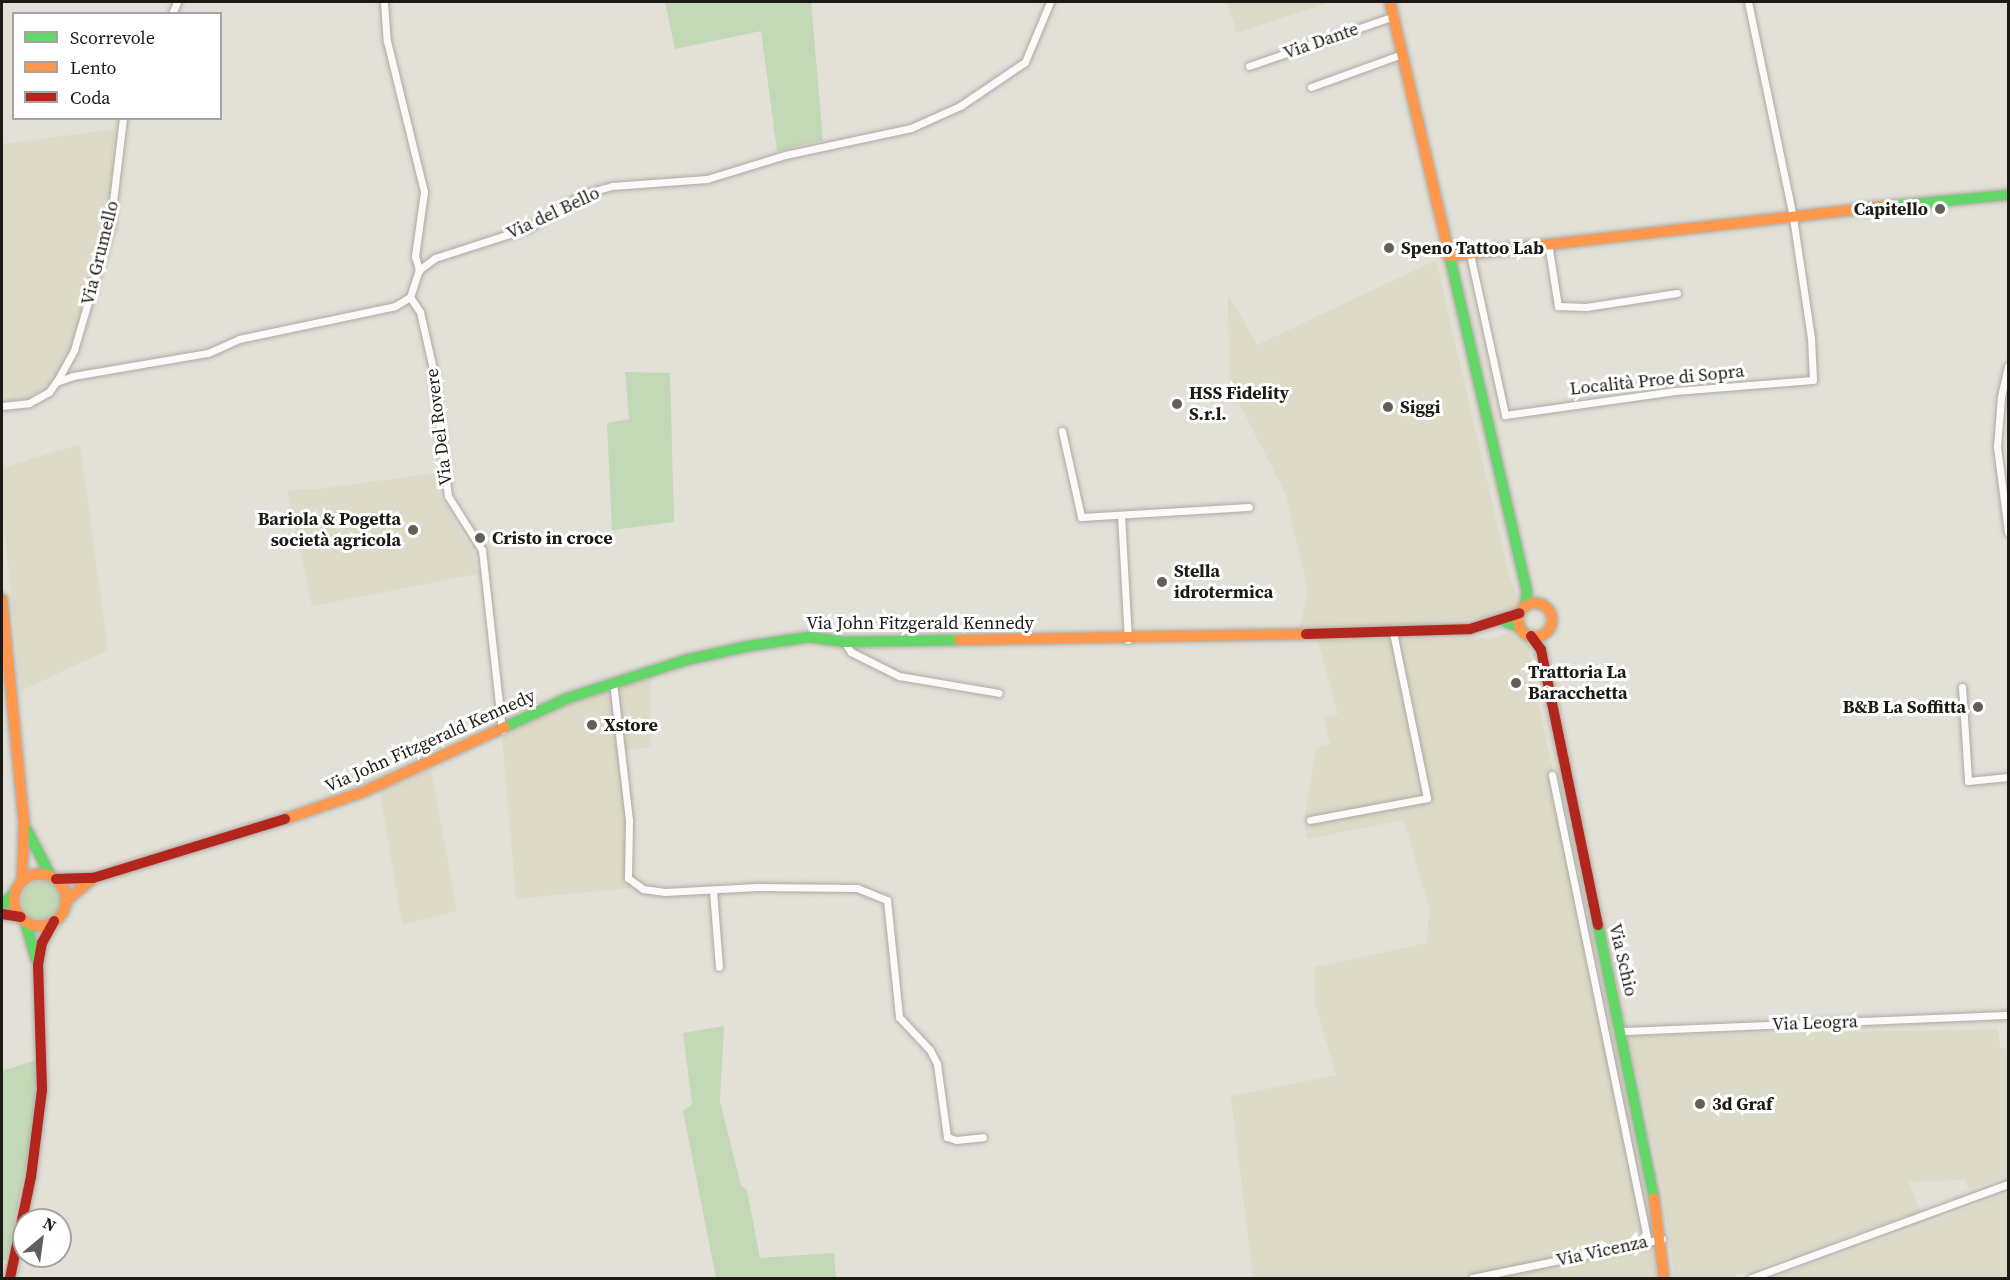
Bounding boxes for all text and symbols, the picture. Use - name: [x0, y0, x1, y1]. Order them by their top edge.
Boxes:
- legend: [12, 12, 222, 120]
- street label: Via Dante: [1281, 18, 1361, 64]
- text: Scorrevole: [70, 25, 155, 50]
- text: Lento: [70, 55, 116, 80]
- text: Coda: [70, 85, 110, 110]
- street label: Via del Bello: [503, 182, 603, 244]
- place label: Capitello: [1854, 198, 1928, 220]
- street label: Via Grumello: [77, 199, 123, 307]
- marker: Capitello: [1933, 202, 1947, 216]
- place label: Speno Tattoo Lab: [1401, 237, 1544, 259]
- marker: Speno Tattoo Lab: [1382, 241, 1396, 255]
- street label: Località Proe di Sopra: [1569, 360, 1745, 400]
- street label: Via Del Rovere: [421, 367, 457, 487]
- place label: HSS Fidelity S.r.l.: [1189, 383, 1289, 426]
- place label: Siggi: [1400, 396, 1440, 418]
- marker: HSS Fidelity S.r.l.: [1170, 397, 1184, 411]
- marker: Siggi: [1381, 400, 1395, 414]
- place label: Bariola & Pogetta società agricola: [258, 509, 401, 552]
- marker: Bariola & Pogetta società agricola: [406, 523, 420, 537]
- place label: Cristo in croce: [492, 527, 613, 549]
- marker: Cristo in croce: [473, 531, 487, 545]
- place label: Stella idrotermica: [1174, 561, 1273, 604]
- marker: Stella idrotermica: [1155, 575, 1169, 589]
- street label: Via John Fitzgerald Kennedy: [806, 612, 1034, 634]
- place label: Trattoria La Baracchetta: [1528, 662, 1627, 704]
- marker: Trattoria La Baracchetta: [1509, 676, 1523, 690]
- street label: Via John Fitzgerald Kennedy: [322, 685, 538, 797]
- place label: B&B La Soffitta: [1843, 696, 1966, 718]
- marker: B&B La Soffitta: [1971, 700, 1985, 714]
- place label: Xstore: [604, 714, 658, 736]
- marker: Xstore: [585, 718, 599, 732]
- street label: Via Schio: [1604, 921, 1642, 999]
- street label: Via Leogra: [1772, 1011, 1858, 1035]
- place label: 3d Graf: [1712, 1093, 1772, 1115]
- marker: 3d Graf: [1693, 1097, 1707, 1111]
- north arrow: [12, 1208, 72, 1268]
- text: N: [39, 1212, 60, 1236]
- street label: Via Vicenza: [1554, 1231, 1650, 1271]

